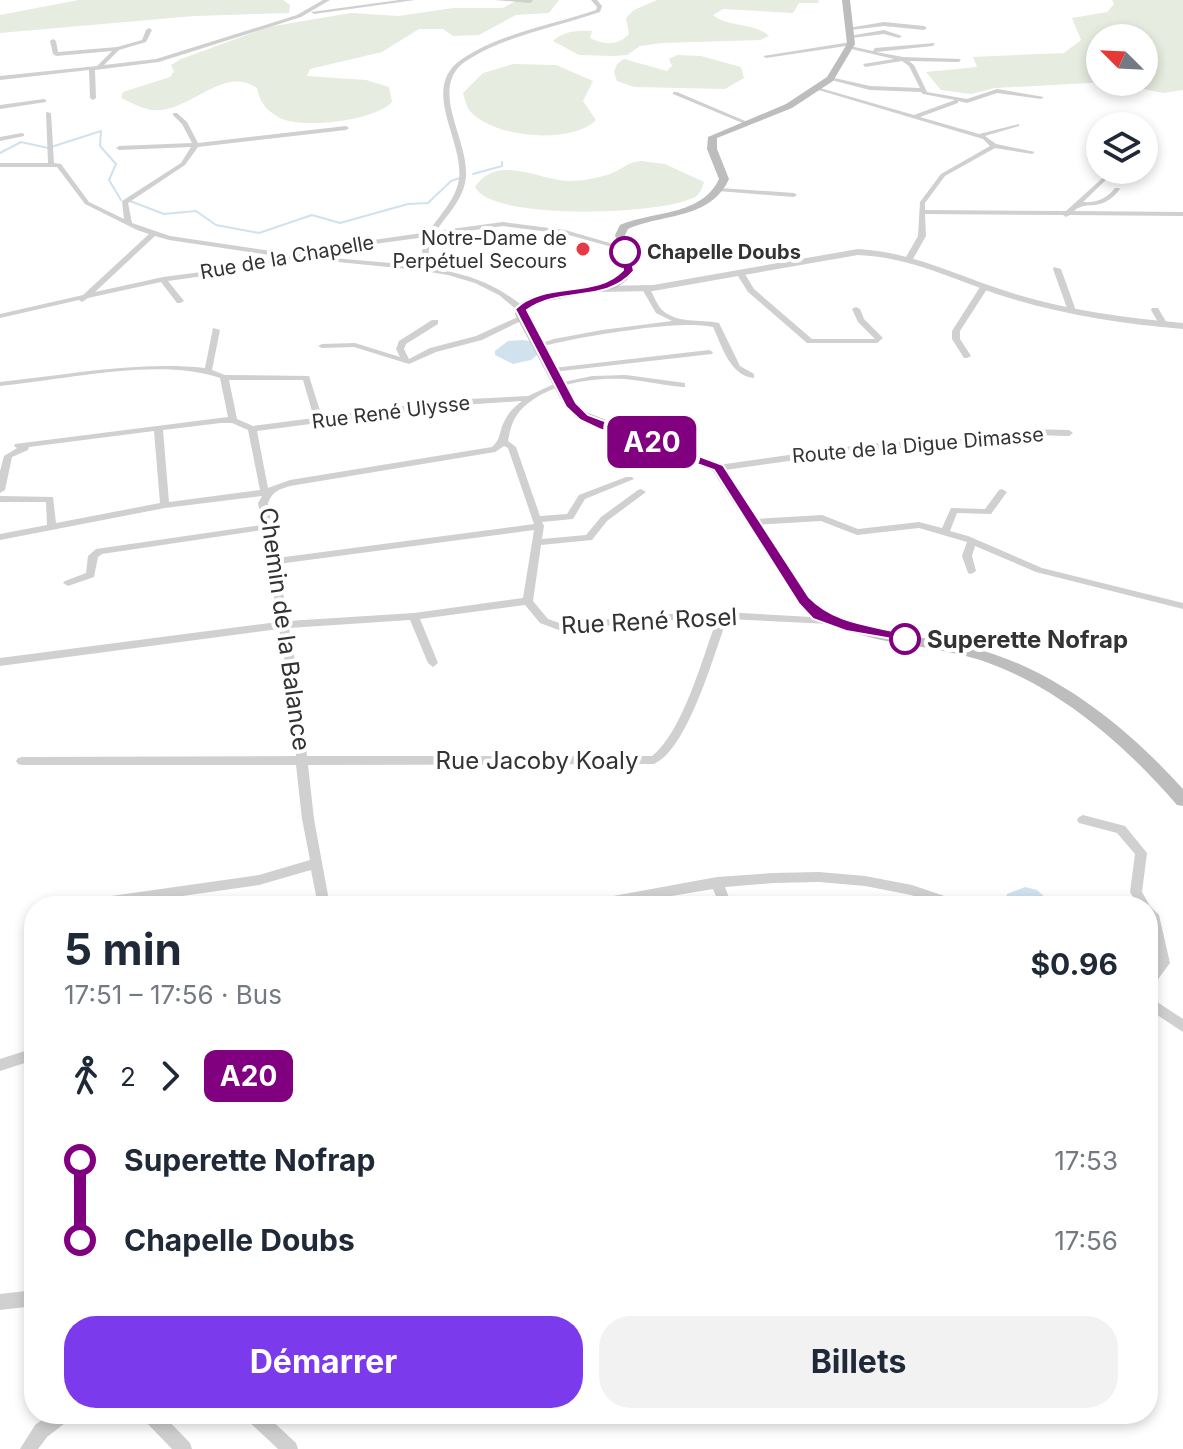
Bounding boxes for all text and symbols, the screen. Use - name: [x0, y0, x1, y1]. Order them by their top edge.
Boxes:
- north arrow: [1086, 24, 1158, 96]
- map controls: [1086, 24, 1158, 184]
- button: layers: [1086, 112, 1158, 184]
- place label: Notre-Dame de Perpétuel Secours: [393, 226, 567, 273]
- street label: Rue de la Chapelle: [198, 230, 376, 284]
- marker: Chapelle Doubs: [610, 237, 640, 267]
- marker: Notre-Dame de Perpétuel Secours: [574, 240, 592, 258]
- place label: Chapelle Doubs: [647, 240, 801, 264]
- street label: Rue René Ulysse: [311, 390, 471, 434]
- line badge: A20: [606, 416, 698, 468]
- street label: Route de la Digue Dimasse: [791, 422, 1045, 468]
- text: A20: [623, 425, 681, 459]
- street label: Chemin de la Balance: [254, 506, 316, 752]
- street label: Rue René Rosel: [560, 602, 738, 640]
- marker: Superette Nofrap: [890, 624, 920, 654]
- place label: Superette Nofrap: [927, 625, 1128, 654]
- street label: Rue Jacoby Koaly: [436, 746, 638, 775]
- text: 5 min: [64, 922, 182, 976]
- text: $0.96: [1030, 946, 1118, 982]
- text: 17:51 – 17:56 · Bus: [64, 979, 282, 1010]
- icon: walk: [64, 1054, 108, 1098]
- icon: forward: [148, 1054, 192, 1098]
- text: A20: [220, 1059, 277, 1093]
- text: 2: [120, 1061, 136, 1092]
- text: Superette Nofrap: [124, 1142, 375, 1178]
- text: 17:53: [1054, 1145, 1118, 1176]
- text: Chapelle Doubs: [124, 1222, 355, 1258]
- text: 17:56: [1054, 1225, 1118, 1256]
- button: Démarrer: [64, 1316, 583, 1408]
- button: Billets: [599, 1316, 1118, 1408]

